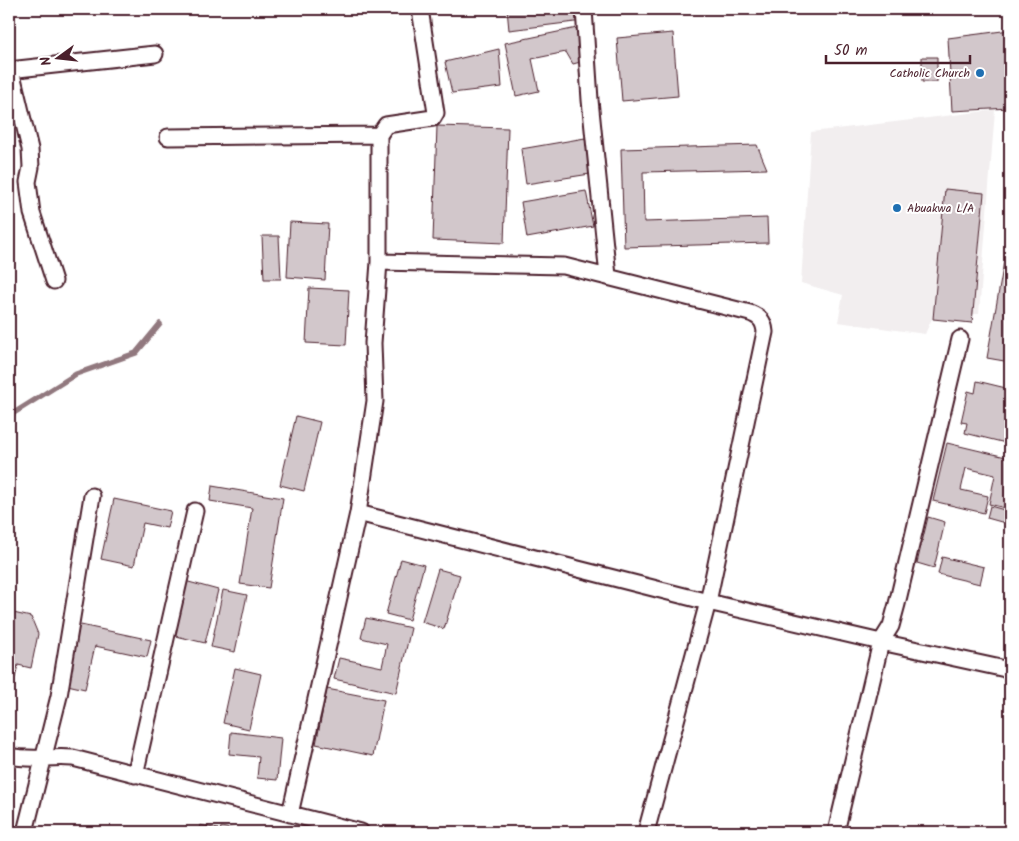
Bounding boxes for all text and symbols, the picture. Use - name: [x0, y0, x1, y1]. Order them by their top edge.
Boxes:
- north arrow: [32, 32, 82, 82]
- scale bar: [826, 32, 970, 64]
- text: 50 m: [834, 39, 868, 63]
- text: N: [35, 54, 58, 68]
- place label: Catholic Church: [890, 64, 970, 83]
- marker: Catholic Church: [974, 67, 986, 79]
- place label: Abuakwa L/A: [907, 199, 974, 218]
- marker: Abuakwa L/A: [891, 202, 903, 214]

